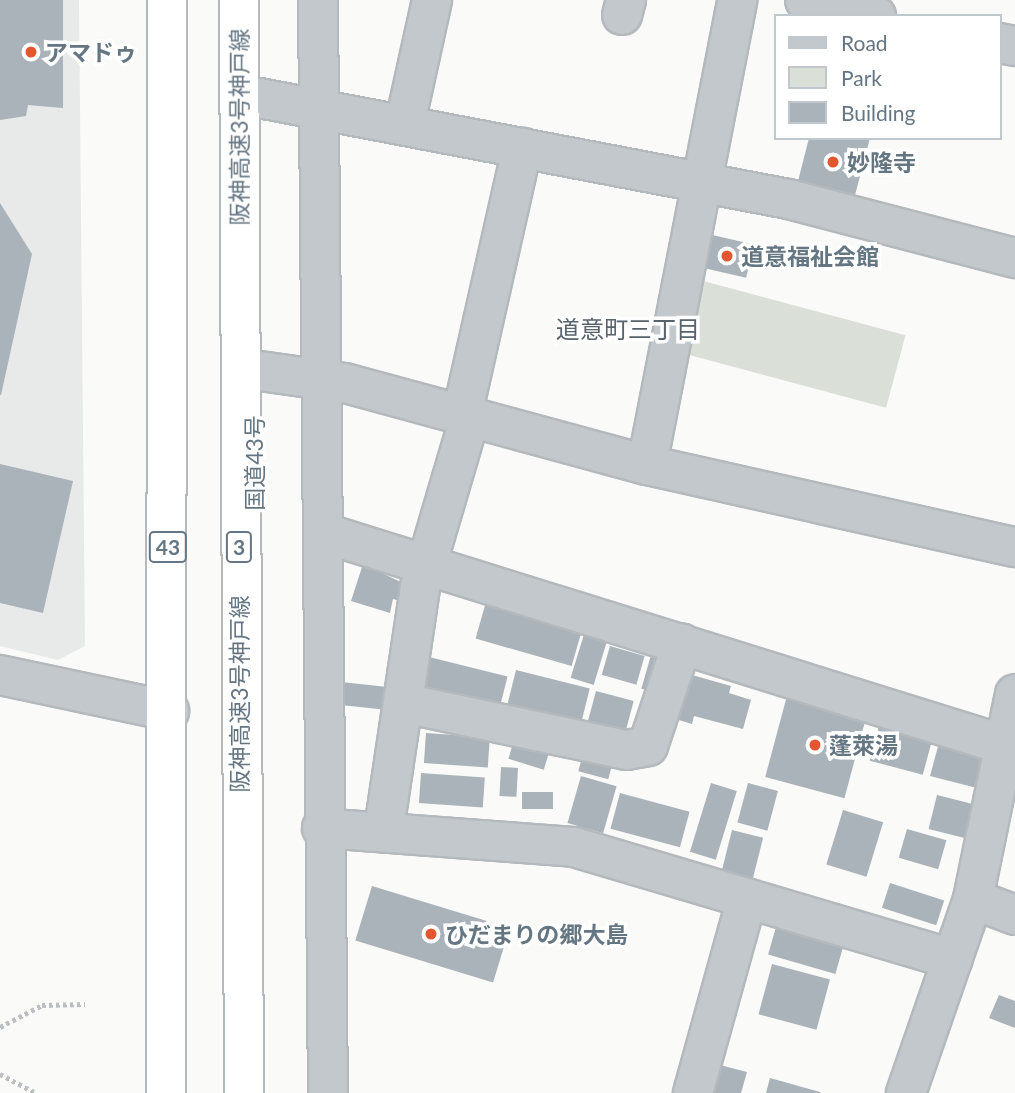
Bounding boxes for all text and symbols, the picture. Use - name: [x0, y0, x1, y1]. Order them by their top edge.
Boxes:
- legend: [774, 14, 1001, 140]
- street label: 阪神高速3号神戸線: [225, 28, 253, 226]
- text: Road: [841, 30, 888, 55]
- place label: アマドゥ: [45, 38, 137, 66]
- marker: アマドゥ: [23, 44, 39, 60]
- text: Park: [841, 65, 882, 90]
- text: Building: [841, 100, 916, 125]
- place label: 妙隆寺: [847, 148, 916, 176]
- marker: 妙隆寺: [825, 154, 841, 170]
- place label: 道意福祉会館: [741, 242, 879, 270]
- marker: 道意福祉会館: [719, 248, 735, 264]
- district label: 道意町三丁目: [556, 315, 700, 343]
- street label: 国道43号: [240, 415, 268, 511]
- road number: 43: [149, 530, 187, 564]
- road number: 3: [225, 530, 253, 564]
- street label: 阪神高速3号神戸線: [225, 595, 253, 793]
- place label: 蓬萊湯: [829, 731, 898, 759]
- marker: 蓬萊湯: [807, 737, 823, 753]
- place label: ひだまりの郷大島: [445, 920, 629, 948]
- marker: ひだまりの郷大島: [423, 926, 439, 942]

